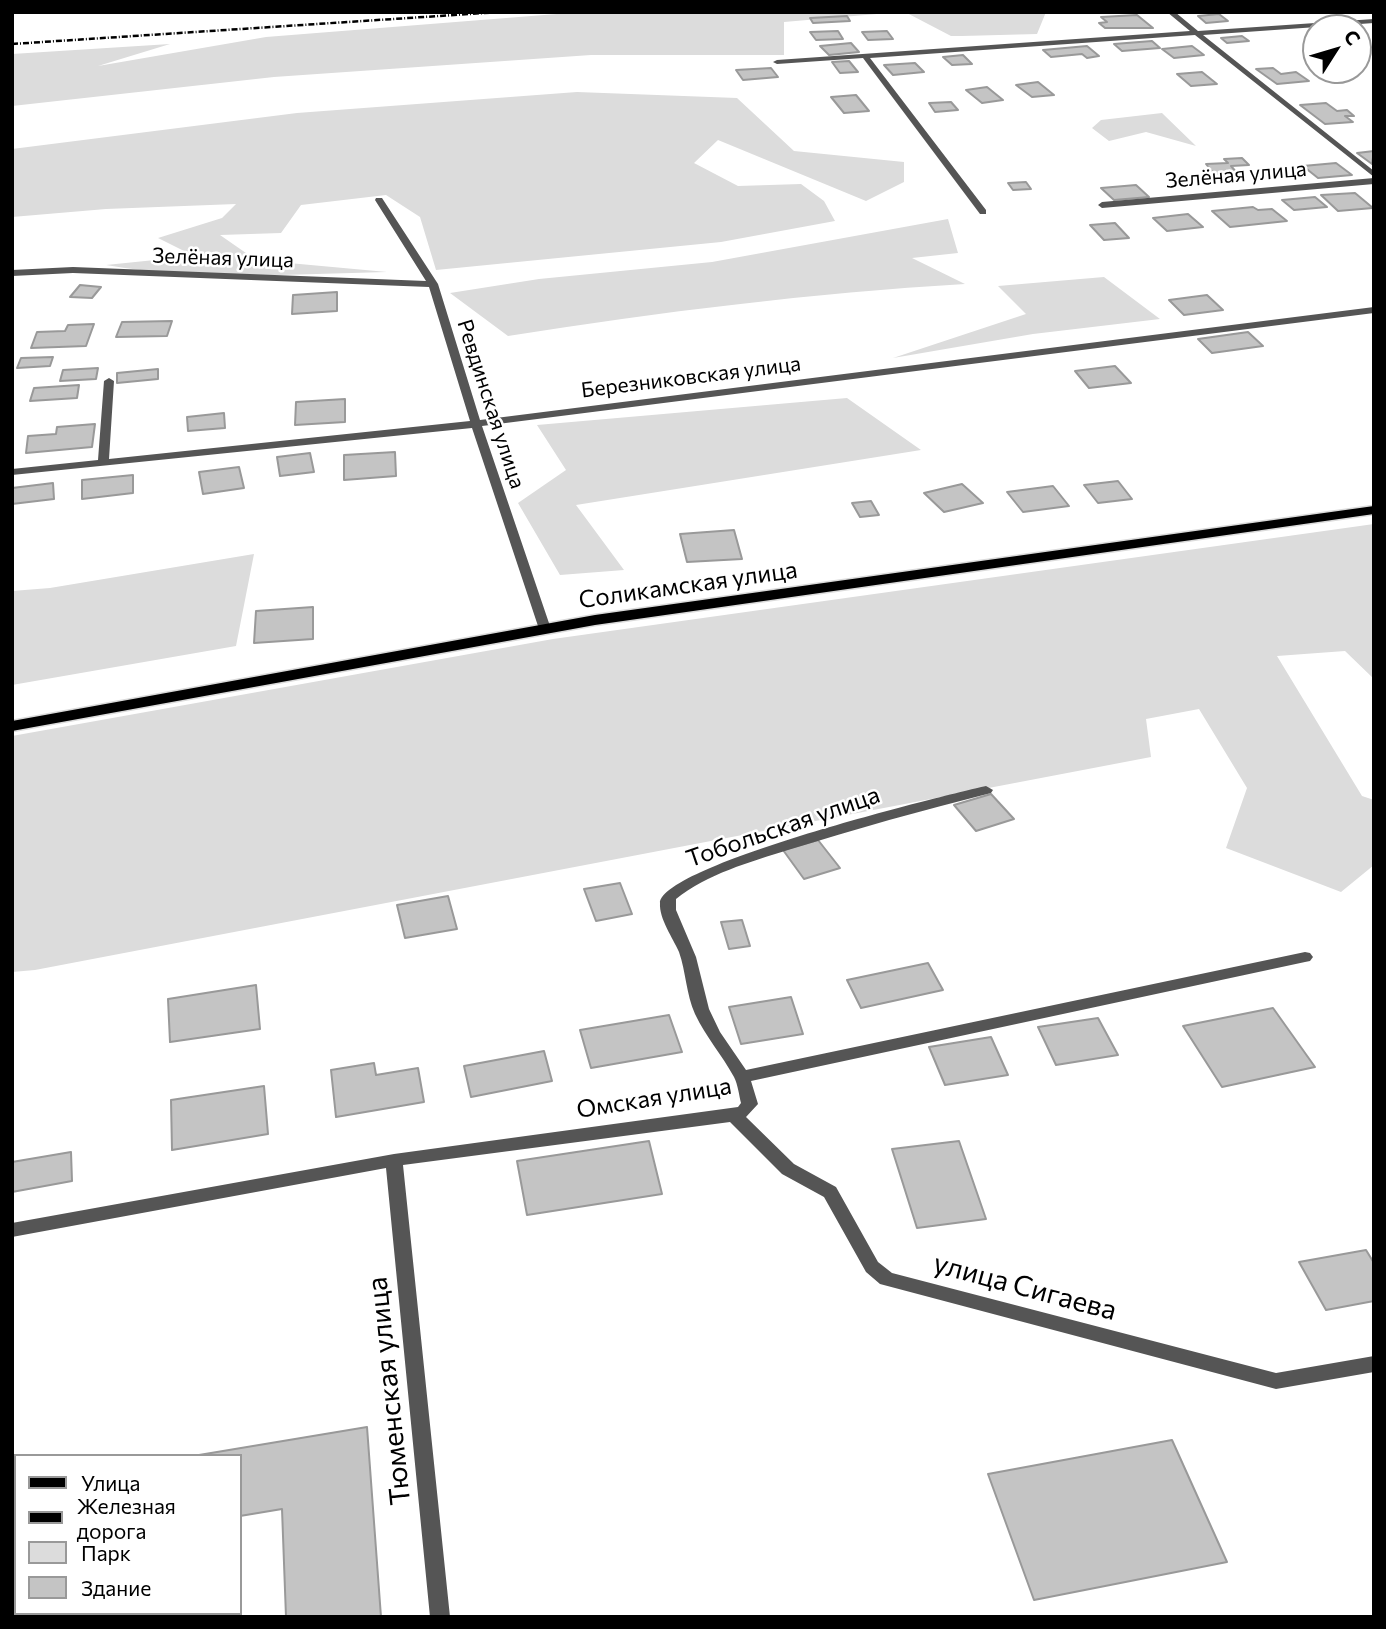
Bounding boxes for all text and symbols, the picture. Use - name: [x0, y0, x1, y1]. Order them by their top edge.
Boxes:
- north arrow: [1302, 14, 1372, 84]
- text: С: [1339, 25, 1366, 49]
- street label: Зелёная улица: [1164, 156, 1308, 194]
- street label: Зелёная улица: [152, 243, 294, 273]
- street label: Ревдинская улица: [452, 316, 530, 492]
- street label: Березниковская улица: [580, 351, 802, 403]
- street label: Соликамская улица: [577, 555, 799, 615]
- street label: Тобольская улица: [682, 780, 884, 874]
- street label: Омская улица: [574, 1072, 734, 1124]
- street label: улица Сигаева: [930, 1246, 1120, 1328]
- street label: Тюменская улица: [360, 1275, 418, 1507]
- legend: [14, 1454, 242, 1615]
- text: Улица: [81, 1470, 140, 1495]
- text: Железная дорога: [77, 1493, 176, 1543]
- text: Парк: [81, 1540, 131, 1565]
- text: Здание: [81, 1575, 151, 1600]

